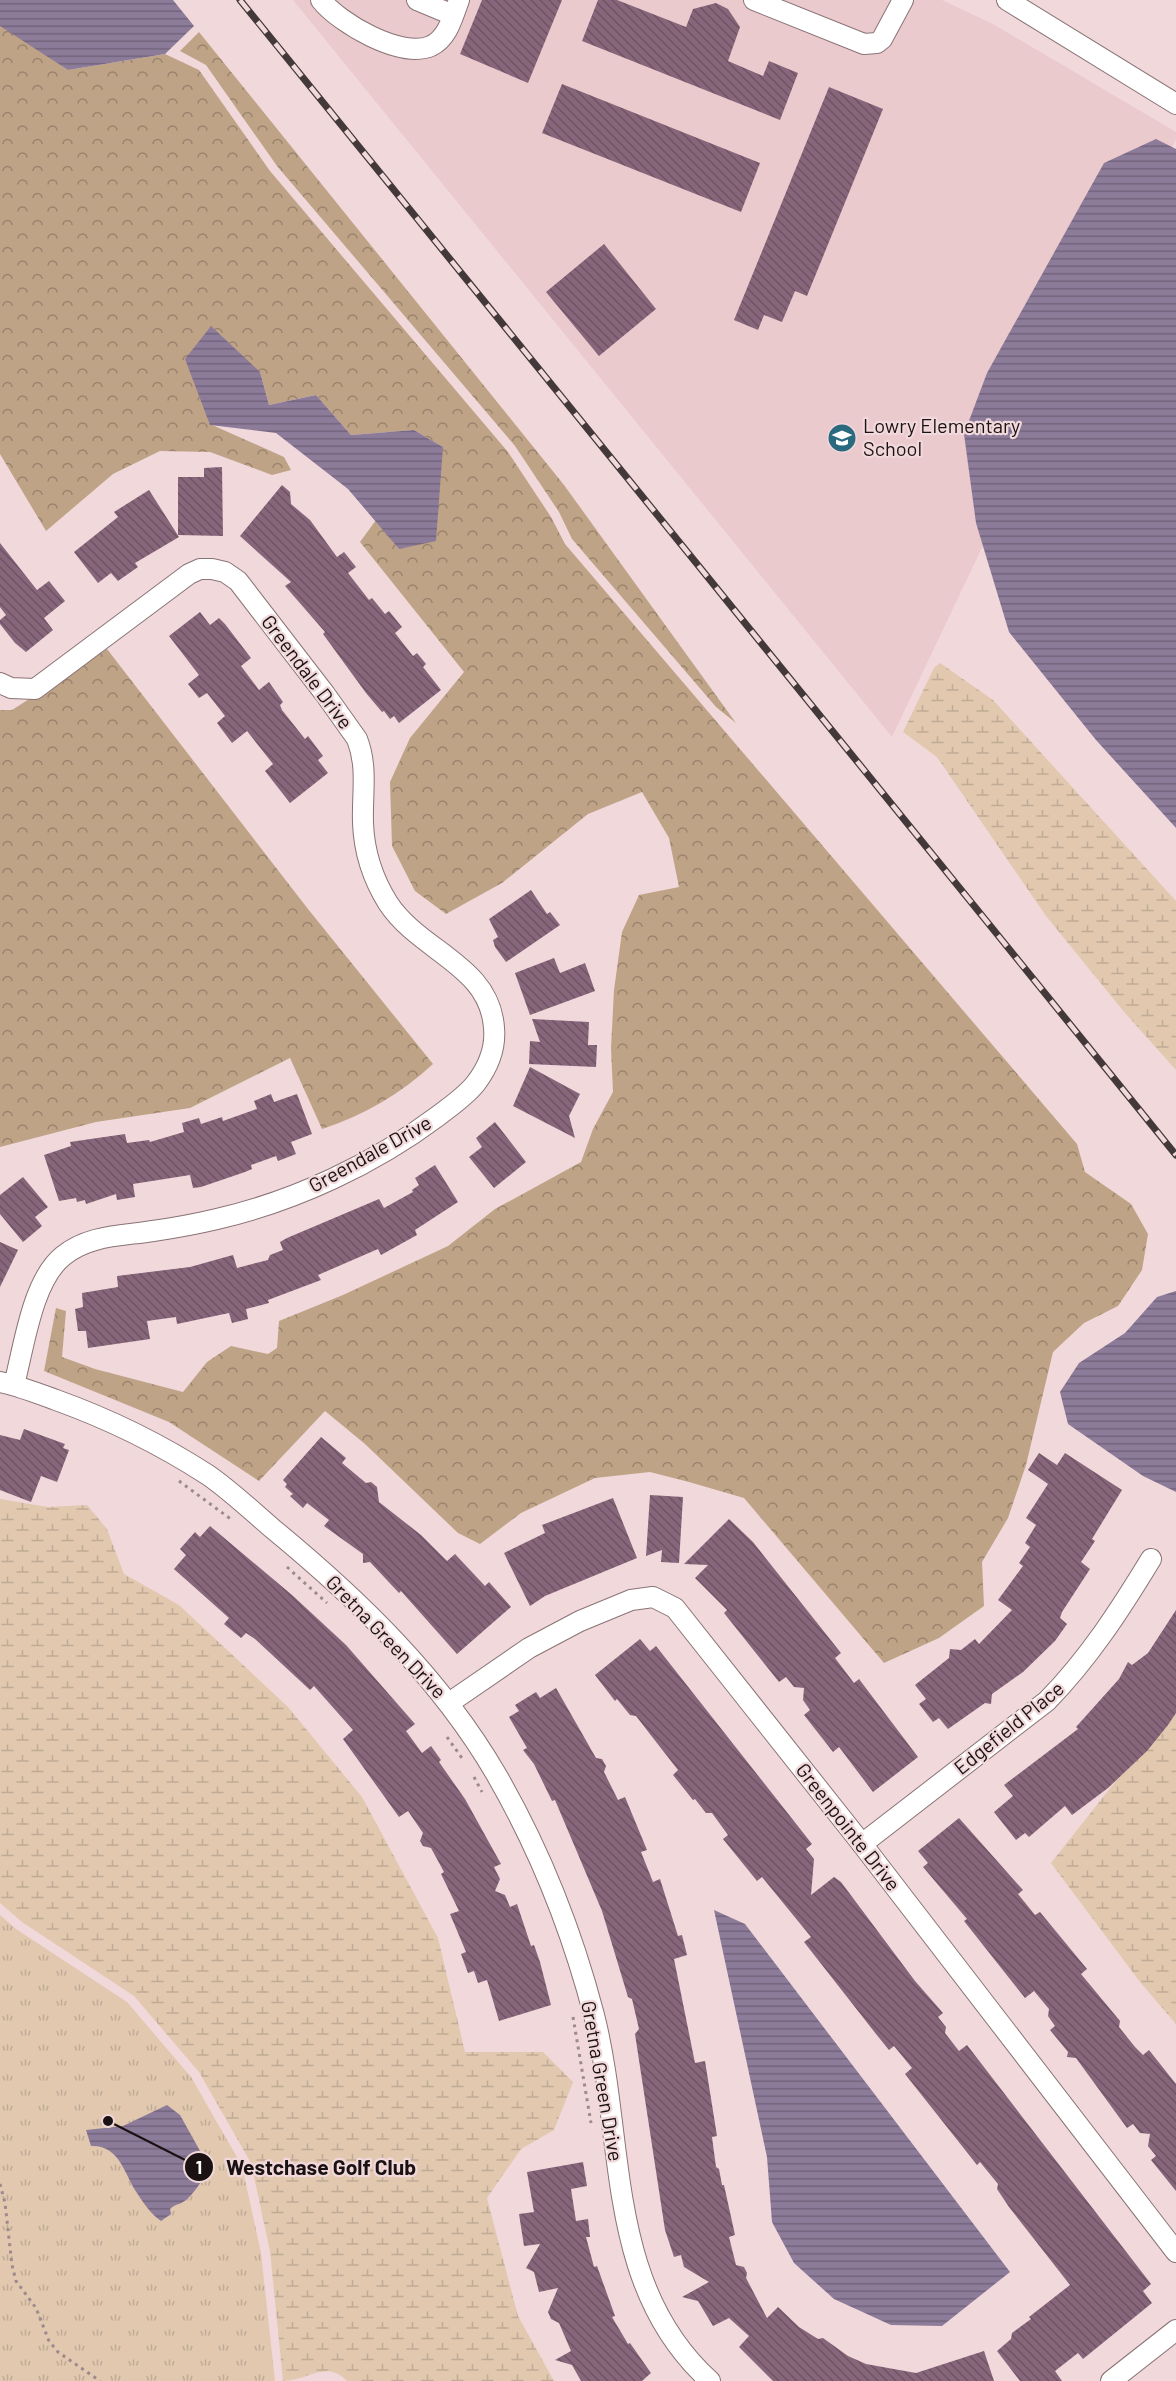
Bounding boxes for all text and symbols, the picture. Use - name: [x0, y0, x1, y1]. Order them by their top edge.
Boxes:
- place label: Lowry Elementary School: [863, 413, 1020, 460]
- school or university icon: Lowry Elementary School: [826, 422, 858, 454]
- street label: Greendale Drive: [257, 610, 358, 733]
- street label: Greendale Drive: [304, 1110, 435, 1197]
- street label: Gretna Green Drive: [322, 1570, 452, 1703]
- street label: Edgefield Place: [949, 1676, 1068, 1779]
- street label: Greenpointe Drive: [791, 1758, 906, 1895]
- street label: Gretna Green Drive: [577, 1999, 629, 2163]
- callout: Westchase Golf Club: [184, 2148, 428, 2187]
- text: Westchase Golf Club: [226, 2154, 416, 2179]
- text: 1: [196, 2156, 202, 2178]

